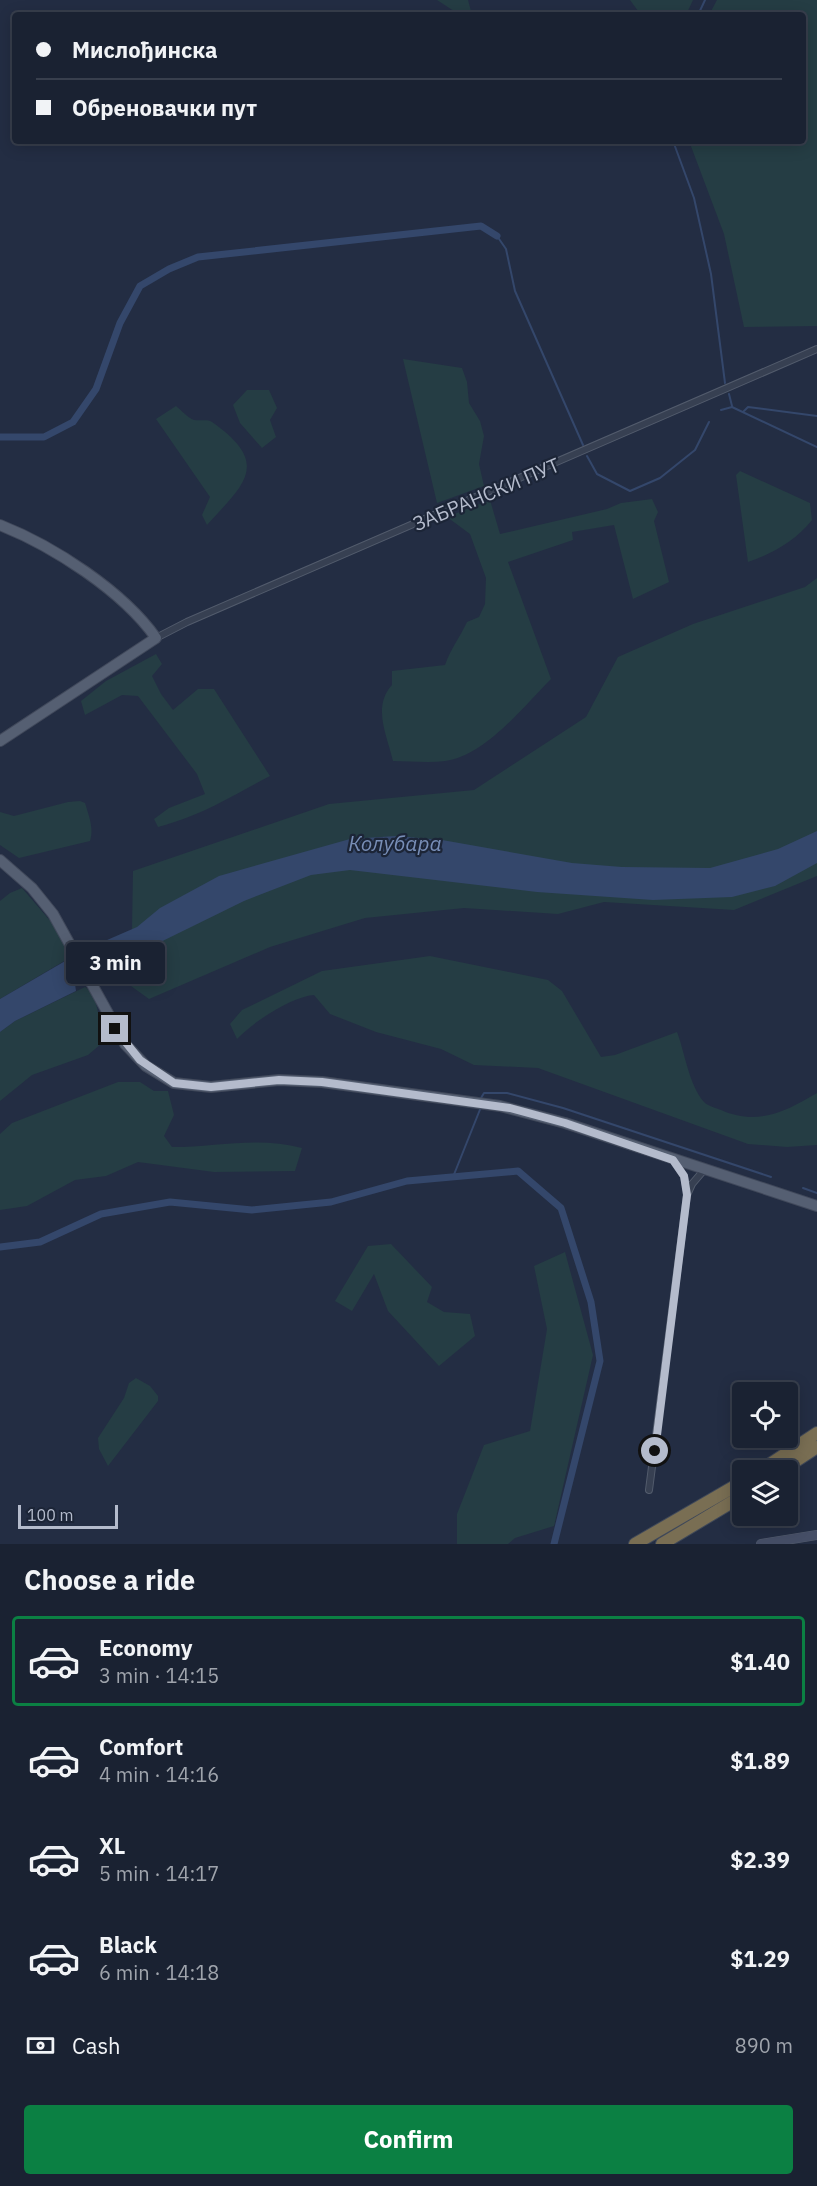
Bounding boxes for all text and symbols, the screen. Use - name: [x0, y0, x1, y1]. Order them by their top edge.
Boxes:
- text: Мислођинска: [72, 35, 218, 64]
- text: Обреновачки пут: [72, 93, 257, 122]
- street label: ЗАБРАНСКИ ПУТ: [408, 451, 564, 537]
- water label: Колубара: [348, 829, 442, 857]
- callout: 3 min: [66, 942, 164, 984]
- text: 3 min: [89, 949, 142, 976]
- route end: [101, 1015, 128, 1042]
- map controls: [732, 1382, 798, 1526]
- button: locate: [732, 1382, 798, 1448]
- route start: [641, 1437, 668, 1464]
- button: layers: [732, 1460, 798, 1526]
- scale bar: [18, 1502, 118, 1530]
- text: 100 m: [27, 1505, 74, 1525]
- text: Choose a ride: [24, 1562, 195, 1597]
- text: Economy: [99, 1633, 193, 1662]
- icon: car: [27, 1634, 81, 1688]
- text: $1.40: [730, 1647, 790, 1676]
- text: 3 min · 14:15: [99, 1662, 219, 1689]
- text: Comfort: [99, 1732, 183, 1761]
- icon: car: [27, 1733, 81, 1787]
- text: $1.89: [730, 1746, 790, 1775]
- text: 4 min · 14:16: [99, 1761, 219, 1788]
- text: XL: [99, 1831, 125, 1860]
- icon: car: [27, 1832, 81, 1886]
- text: $2.39: [730, 1845, 790, 1874]
- text: 5 min · 14:17: [99, 1860, 219, 1887]
- text: Black: [99, 1930, 157, 1959]
- icon: car: [27, 1931, 81, 1985]
- text: $1.29: [730, 1944, 790, 1973]
- text: 6 min · 14:18: [99, 1959, 219, 1986]
- icon: cash: [24, 2029, 57, 2062]
- text: Cash: [72, 2031, 121, 2060]
- text: 890 m: [735, 2032, 793, 2059]
- button: Confirm: [24, 2105, 793, 2174]

